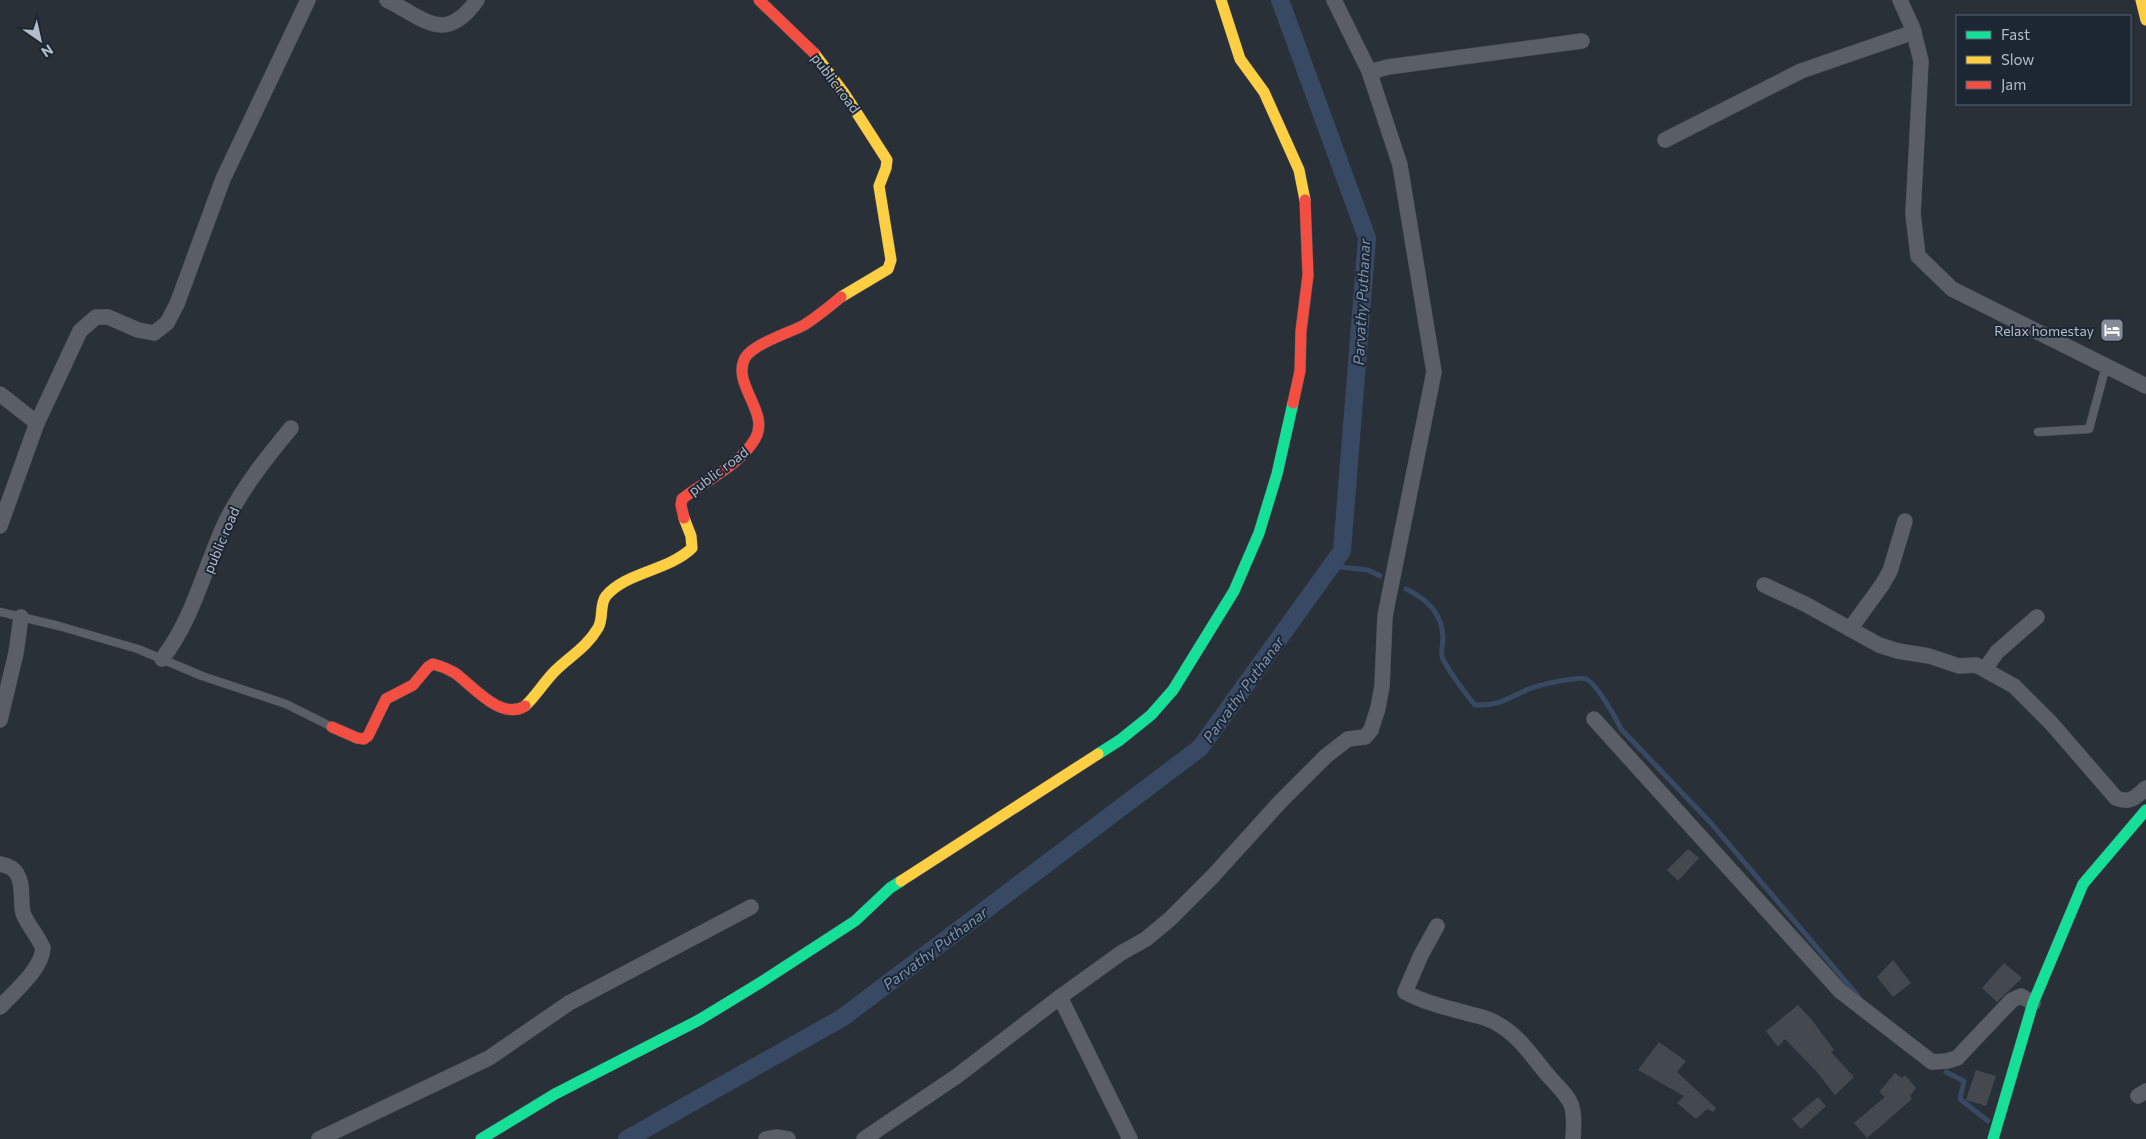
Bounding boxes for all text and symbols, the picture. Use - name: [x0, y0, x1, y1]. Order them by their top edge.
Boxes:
- north arrow: [15, 15, 65, 65]
- legend: [1956, 15, 2131, 105]
- text: Fast: [2001, 25, 2030, 43]
- text: N: [38, 41, 57, 61]
- street label: public road: [808, 50, 864, 116]
- text: Slow: [2001, 50, 2034, 68]
- text: Jam: [2001, 75, 2026, 93]
- water label: Parvathy Puthanar: [1349, 237, 1373, 366]
- hotel icon: Relax homestay: [2099, 317, 2125, 343]
- place label: Relax homestay: [1994, 322, 2094, 339]
- street label: public road: [685, 443, 751, 499]
- street label: public road: [199, 504, 243, 576]
- water label: Parvathy Puthanar: [1199, 632, 1288, 745]
- water label: Parvathy Puthanar: [879, 902, 992, 993]

